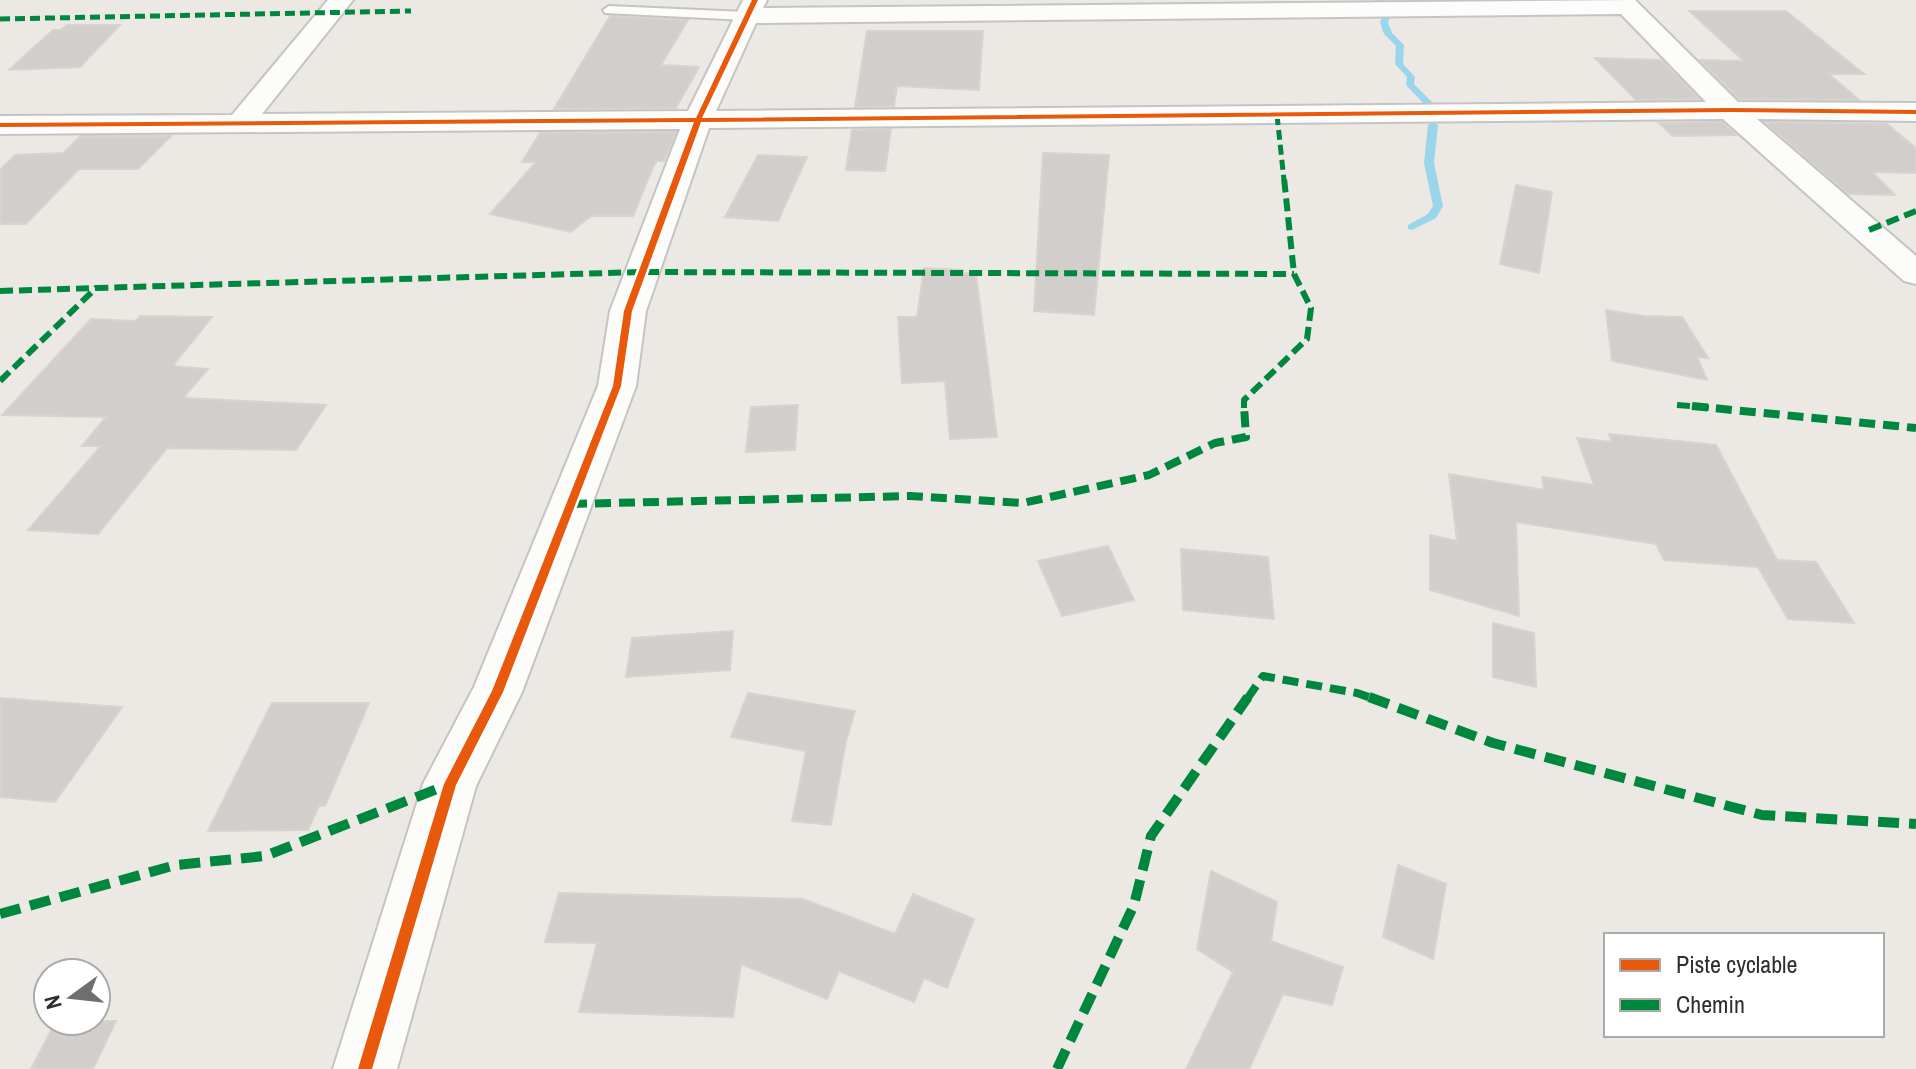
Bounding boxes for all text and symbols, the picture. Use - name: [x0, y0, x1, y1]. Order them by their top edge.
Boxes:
- legend: [1604, 933, 1884, 1037]
- text: Piste cyclable: [1676, 948, 1797, 980]
- north arrow: [32, 957, 112, 1037]
- text: Chemin: [1676, 988, 1745, 1020]
- text: N: [37, 992, 69, 1012]

